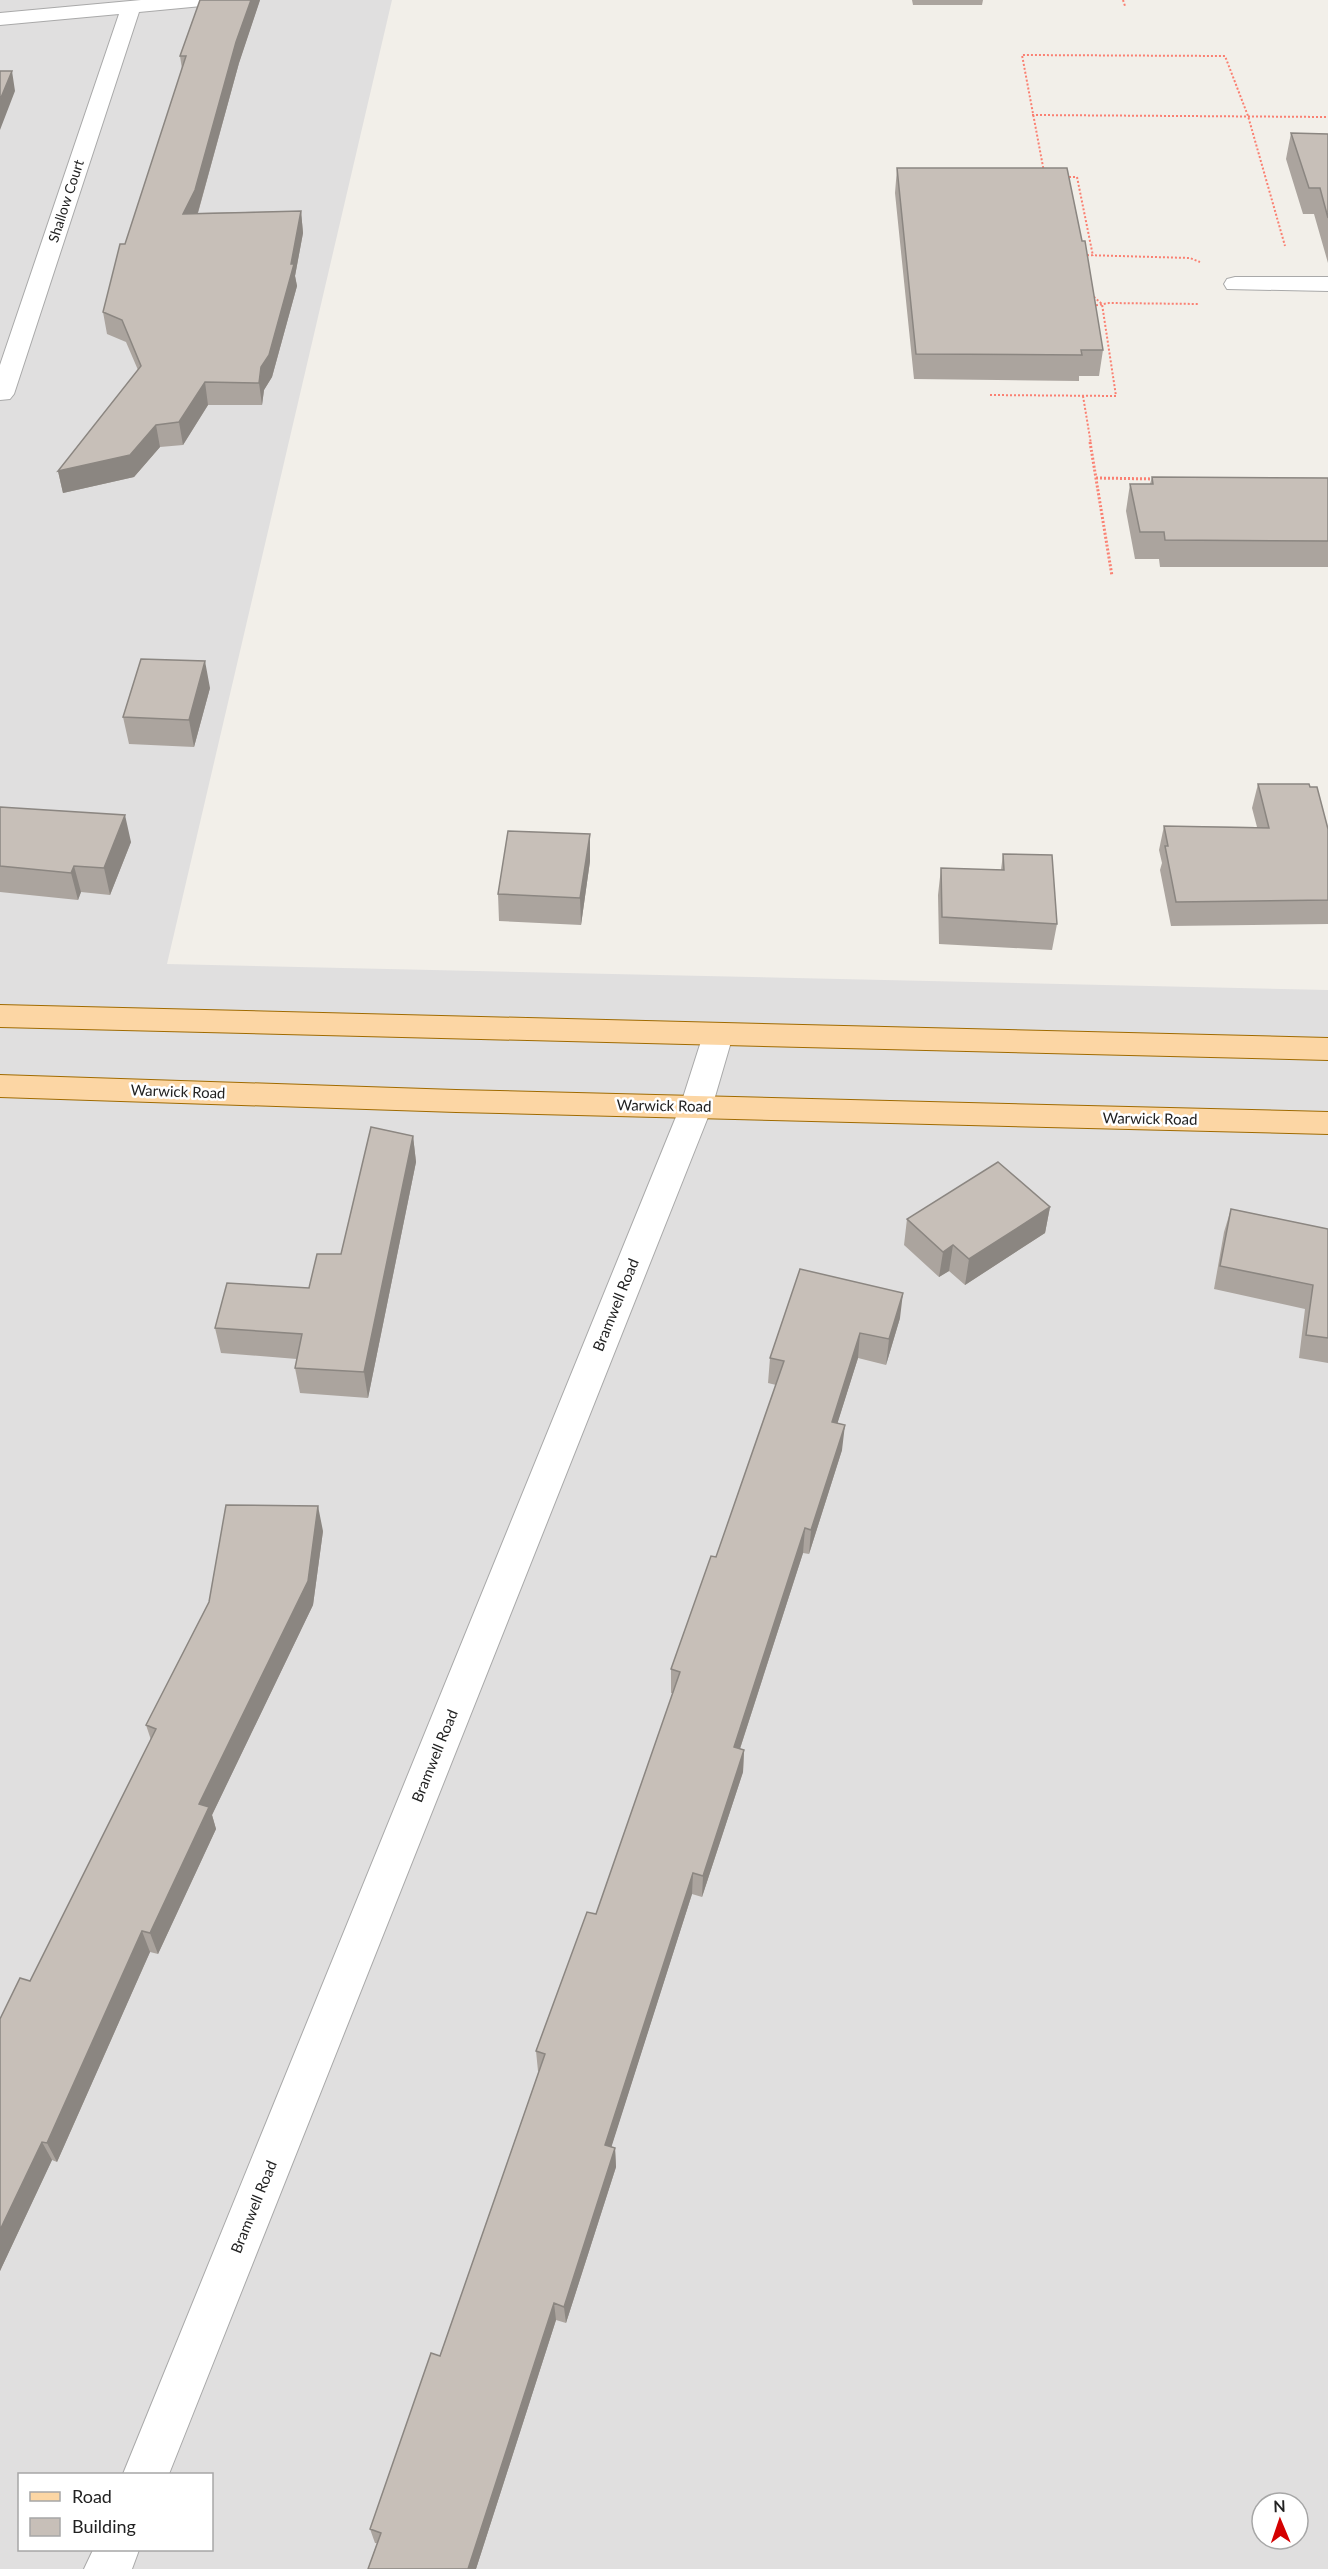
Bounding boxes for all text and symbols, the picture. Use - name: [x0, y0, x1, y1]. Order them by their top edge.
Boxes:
- street label: Shallow Court: [44, 157, 87, 244]
- street label: Warwick Road: [130, 1080, 226, 1102]
- street label: Warwick Road: [616, 1095, 712, 1115]
- street label: Warwick Road: [1102, 1108, 1198, 1128]
- street label: Bramwell Road: [588, 1256, 642, 1354]
- street label: Bramwell Road: [407, 1707, 461, 1805]
- street label: Bramwell Road: [226, 2158, 280, 2256]
- legend: [18, 2473, 213, 2551]
- text: Road: [72, 2485, 112, 2507]
- north arrow: [1250, 2491, 1310, 2551]
- text: N: [1273, 2496, 1286, 2515]
- text: Building: [72, 2515, 136, 2537]

